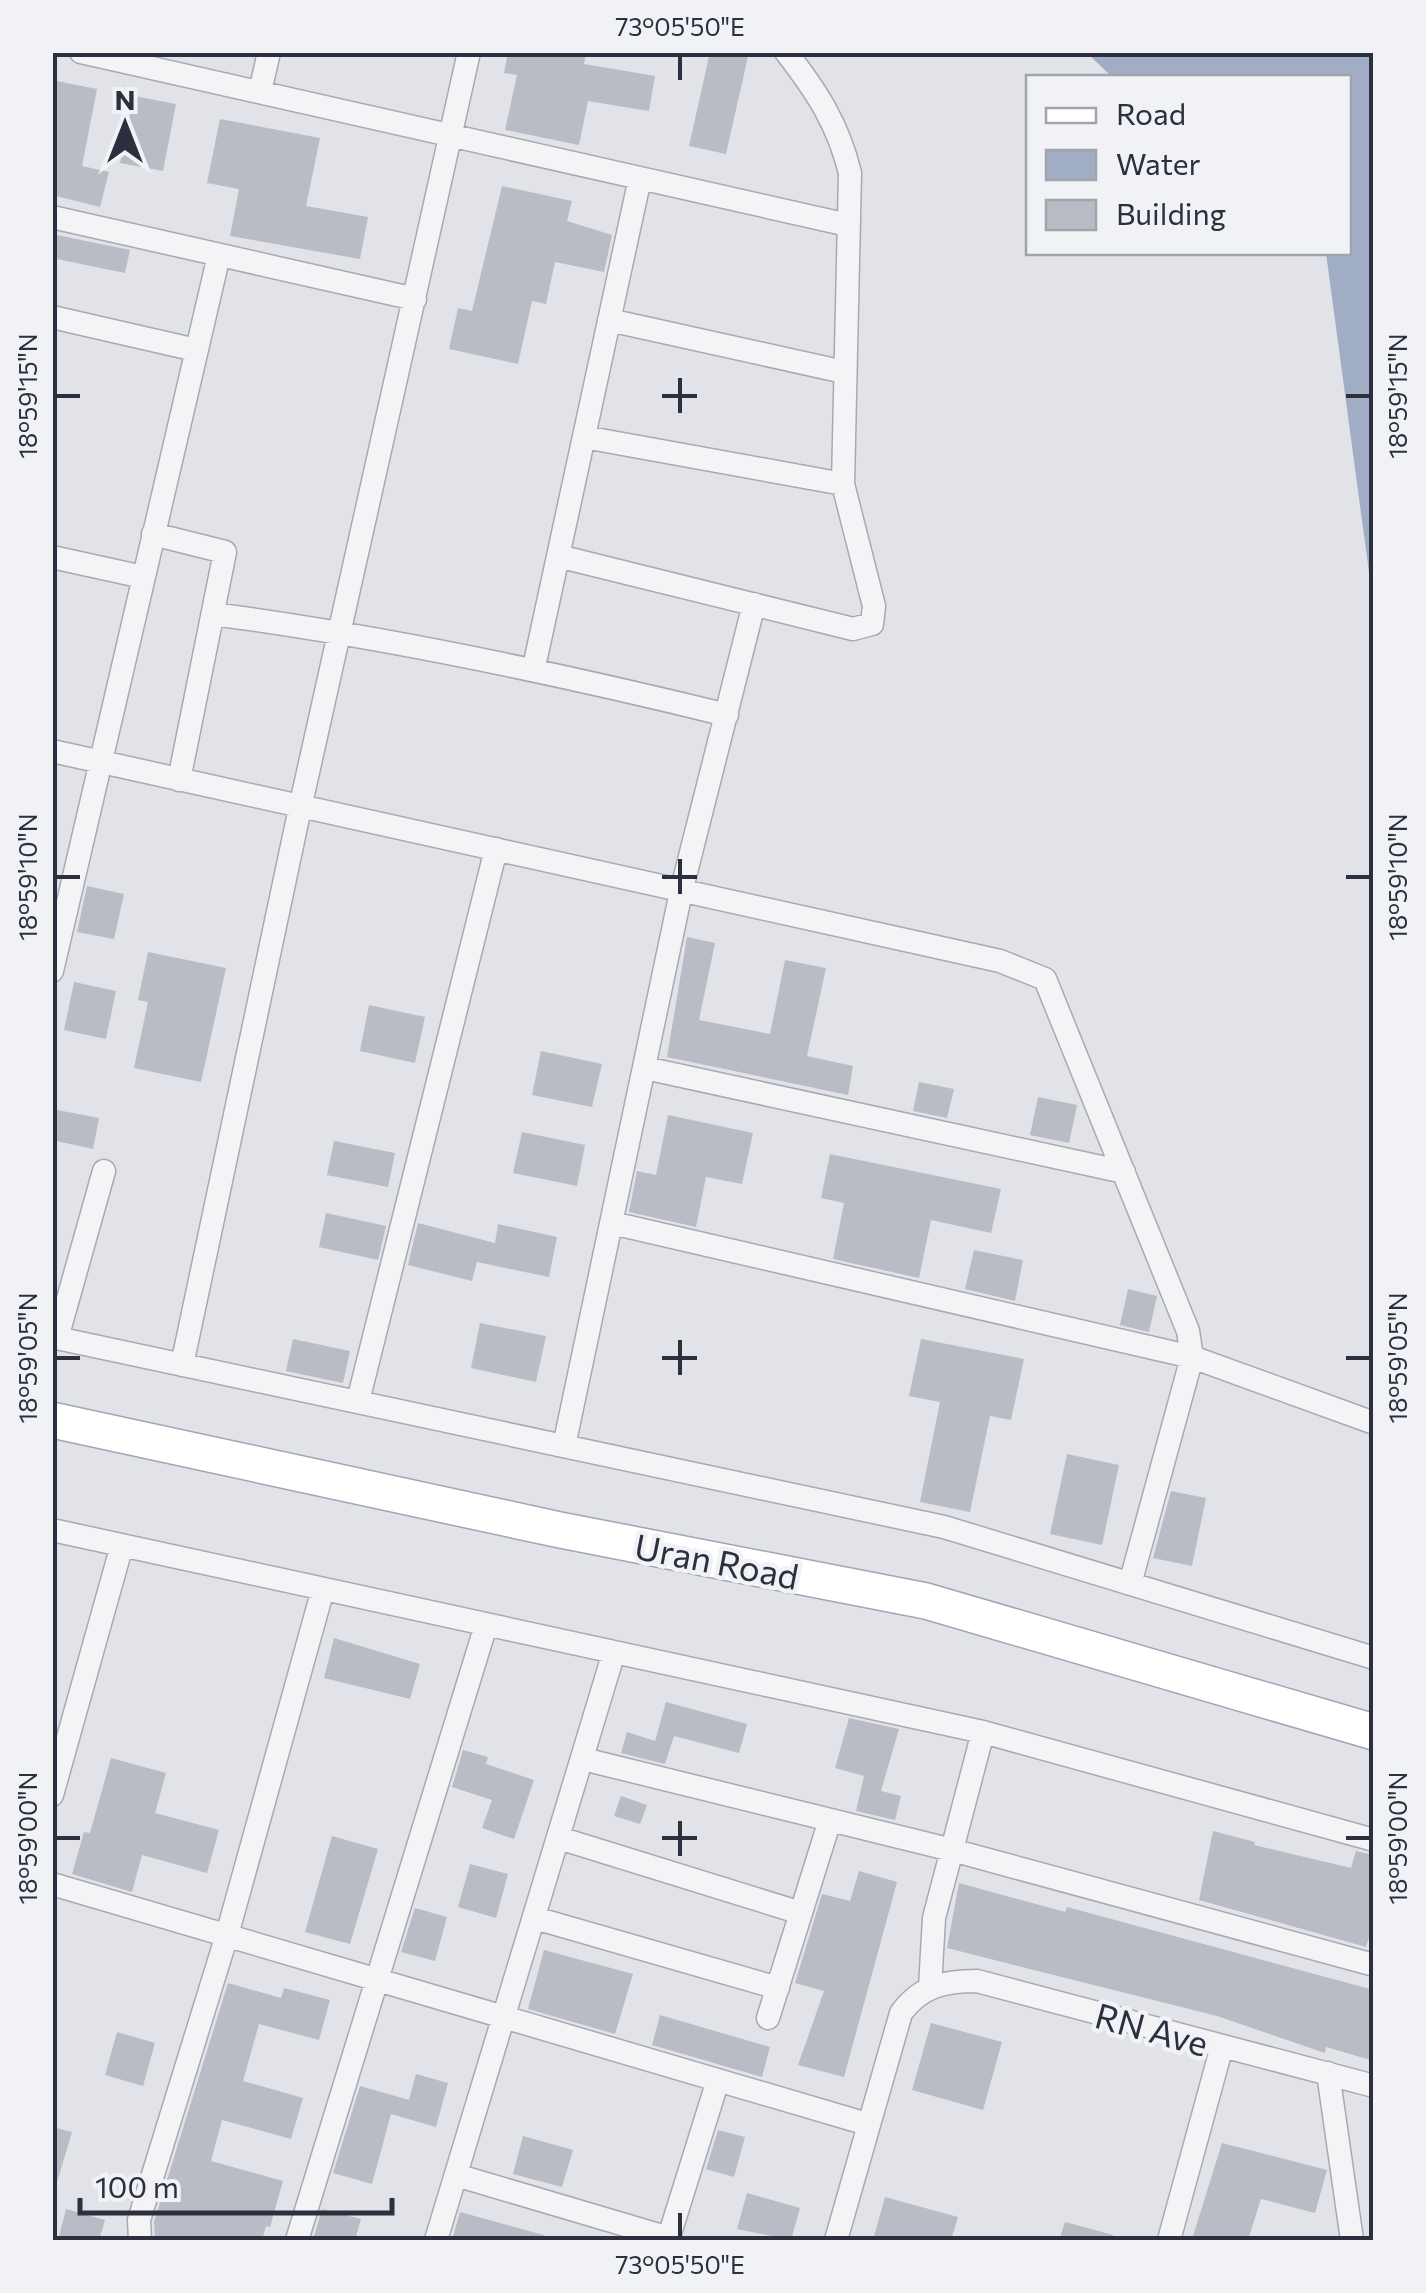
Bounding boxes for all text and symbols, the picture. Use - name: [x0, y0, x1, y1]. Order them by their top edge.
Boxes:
- text: 73°05'50"E: [615, 11, 745, 41]
- north arrow: [75, 75, 175, 175]
- legend: [1026, 75, 1351, 255]
- text: N: [115, 82, 136, 116]
- text: Road: [1116, 94, 1186, 131]
- text: Water: [1116, 144, 1201, 181]
- text: Building: [1116, 194, 1226, 231]
- text: 18°59'15"N: [12, 333, 42, 459]
- text: 18°59'15"N: [1382, 333, 1412, 459]
- text: 18°59'10"N: [12, 813, 42, 941]
- text: 18°59'10"N: [1382, 813, 1412, 941]
- text: 18°59'05"N: [12, 1293, 42, 1423]
- text: 18°59'05"N: [1382, 1293, 1412, 1423]
- street label: Uran Road: [631, 1523, 803, 1597]
- text: 18°59'00"N: [12, 1772, 42, 1904]
- text: 18°59'00"N: [1382, 1772, 1412, 1904]
- street label: RN Ave: [1091, 1992, 1213, 2064]
- scale bar: [80, 2153, 392, 2215]
- text: 100 m: [95, 2167, 179, 2204]
- text: 73°05'50"E: [615, 2249, 745, 2279]

